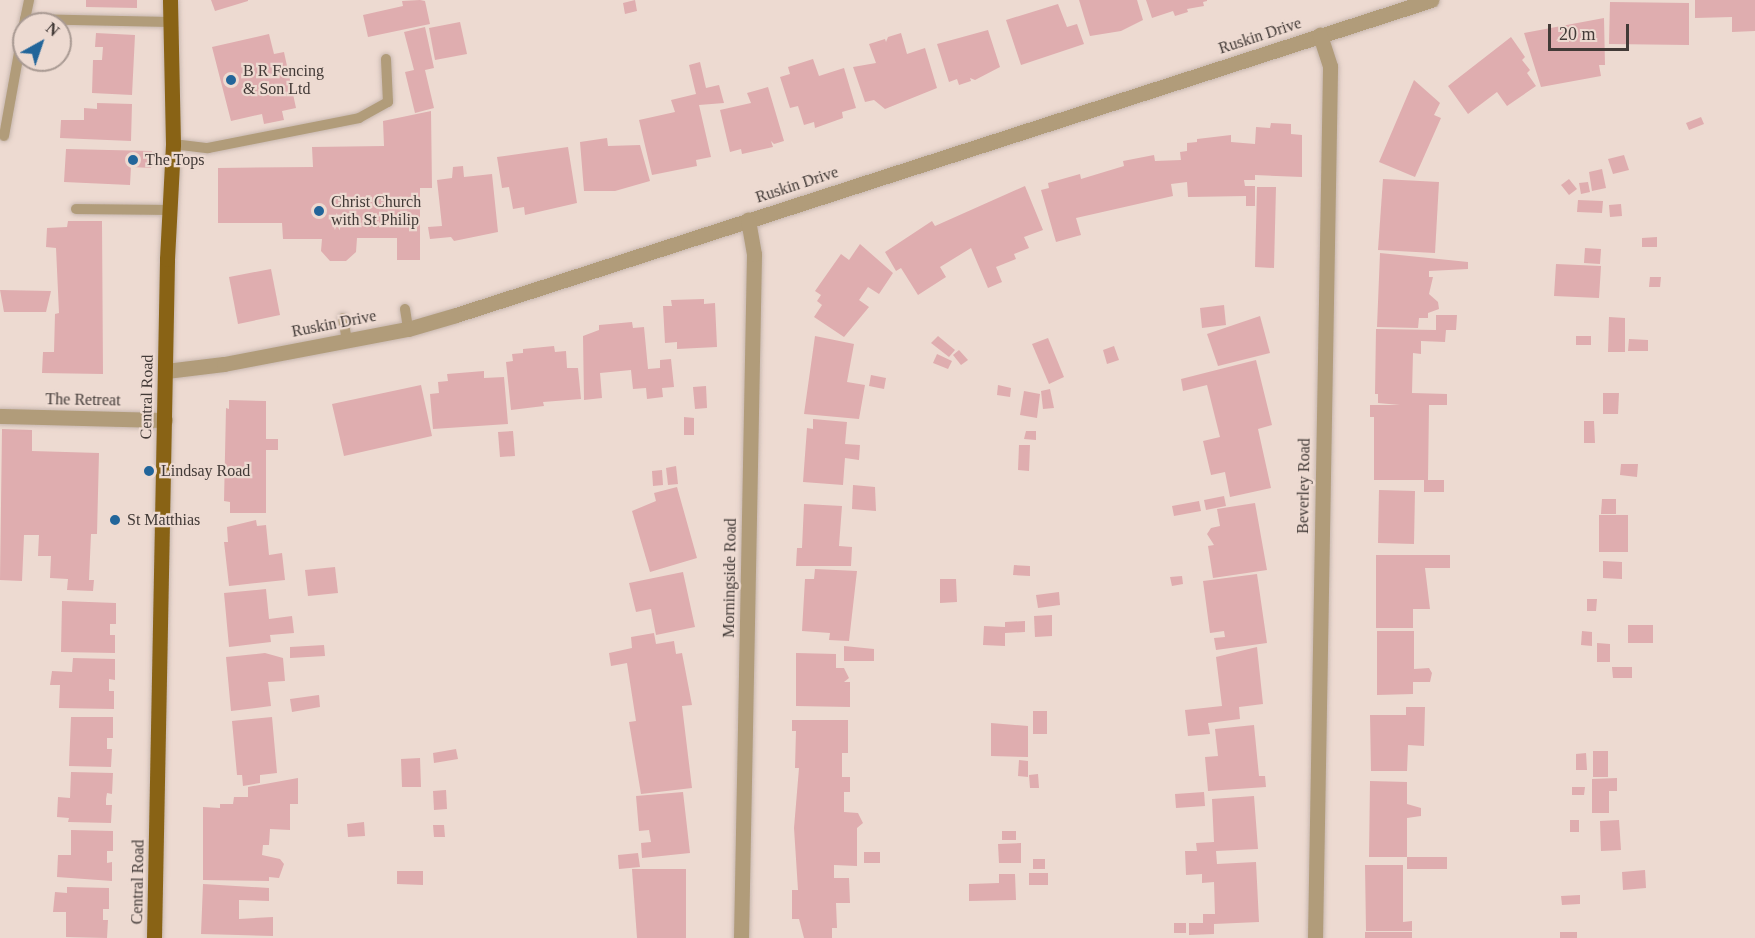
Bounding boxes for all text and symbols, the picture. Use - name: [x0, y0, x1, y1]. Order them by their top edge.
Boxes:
- north arrow: [12, 12, 72, 72]
- scale bar: [1551, 12, 1632, 50]
- street label: Ruskin Drive: [1216, 14, 1304, 58]
- text: N: [43, 19, 62, 40]
- text: 20 m: [1559, 24, 1596, 44]
- place label: B R Fencing & Son Ltd: [243, 61, 324, 99]
- marker: B R Fencing & Son Ltd: [224, 73, 238, 87]
- place label: The Tops: [145, 150, 205, 170]
- marker: The Tops: [126, 153, 140, 167]
- street label: Ruskin Drive: [753, 163, 841, 207]
- place label: Christ Church with St Philip: [331, 192, 421, 230]
- marker: Christ Church with St Philip: [312, 204, 326, 218]
- street label: Ruskin Drive: [290, 306, 378, 342]
- street label: Central Road: [137, 354, 157, 440]
- street label: The Retreat: [45, 390, 121, 410]
- street label: Beverley Road: [1294, 438, 1314, 534]
- place label: Lindsay Road: [161, 461, 250, 481]
- marker: Lindsay Road: [142, 464, 156, 478]
- place label: St Matthias: [127, 510, 200, 530]
- marker: St Matthias: [108, 513, 122, 527]
- street label: Morningside Road: [719, 518, 741, 638]
- street label: Central Road: [128, 839, 148, 925]

